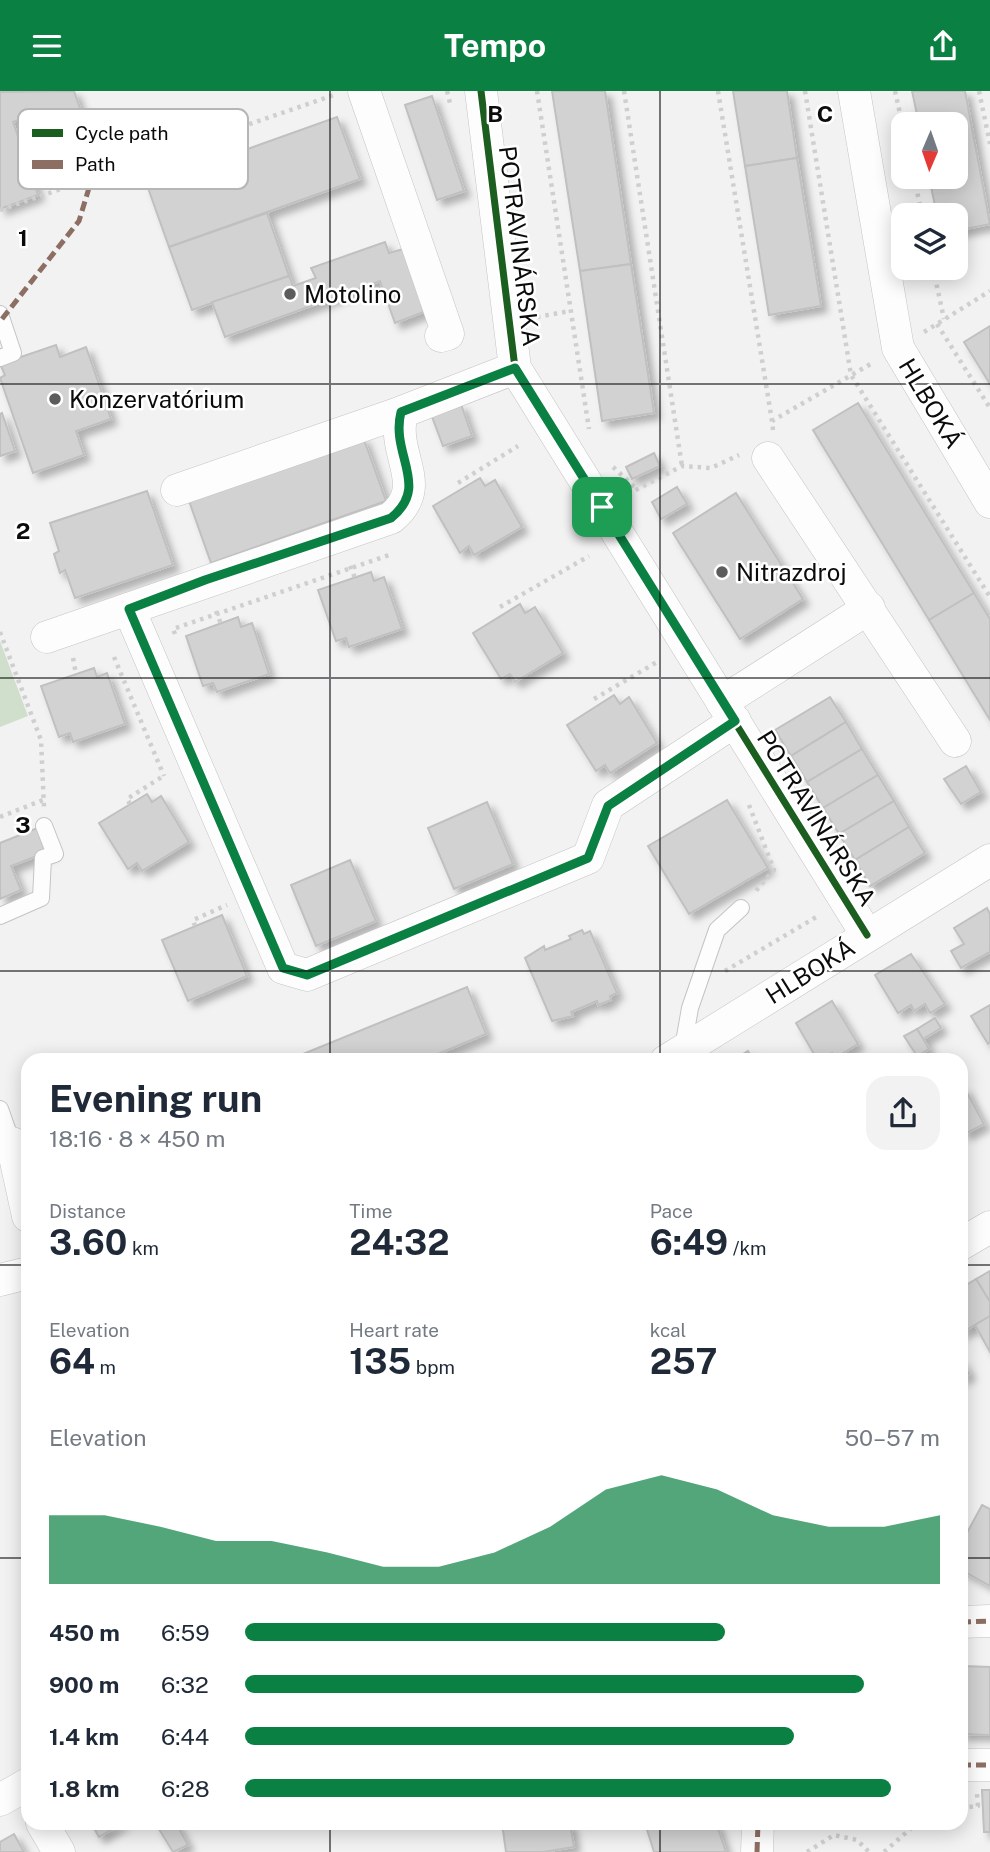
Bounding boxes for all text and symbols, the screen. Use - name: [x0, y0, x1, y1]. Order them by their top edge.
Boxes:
- icon: menu: [28, 27, 66, 65]
- text: Tempo: [444, 27, 546, 64]
- icon: share: [924, 27, 962, 65]
- text: B: [487, 100, 503, 127]
- text: C: [817, 100, 833, 127]
- legend: [18, 109, 248, 189]
- north arrow: [891, 112, 968, 189]
- map controls: [891, 112, 968, 280]
- text: Cycle path: [75, 122, 168, 144]
- street label: POTRAVINÁRSKA: [494, 144, 546, 348]
- text: Path: [75, 153, 115, 175]
- button: layers: [891, 203, 968, 280]
- text: 1: [18, 224, 28, 251]
- place label: Motolino: [304, 280, 401, 308]
- marker: Motolino: [282, 286, 298, 302]
- street label: HLBOKÁ: [893, 353, 969, 453]
- place label: Konzervatórium: [69, 385, 244, 413]
- marker: Konzervatórium: [47, 391, 63, 407]
- pin: [572, 477, 632, 537]
- icon: arrive: [583, 488, 621, 526]
- text: 2: [16, 517, 30, 544]
- place label: Nitrazdroj: [736, 558, 847, 586]
- marker: Nitrazdroj: [714, 564, 730, 580]
- street label: POTRAVINÁRSKA: [752, 725, 882, 911]
- text: 3: [15, 811, 31, 838]
- street label: HLBOKÁ: [760, 933, 860, 1009]
- text: Evening run: [49, 1076, 262, 1121]
- button: share: [866, 1076, 940, 1150]
- text: 18:16 · 8 × 450 m: [49, 1125, 225, 1152]
- text: Distance: [49, 1200, 126, 1222]
- text: Time: [349, 1200, 393, 1222]
- text: Pace: [650, 1200, 693, 1222]
- text: 3.60: [49, 1222, 127, 1263]
- text: 24:32: [349, 1222, 449, 1263]
- text: 6:49: [650, 1222, 728, 1263]
- text: km: [127, 1237, 159, 1259]
- text: /km: [728, 1237, 767, 1259]
- text: Elevation: [49, 1319, 130, 1341]
- text: Heart rate: [349, 1319, 439, 1341]
- text: kcal: [650, 1319, 686, 1341]
- text: 64: [49, 1341, 95, 1382]
- text: 135: [349, 1341, 411, 1382]
- text: 257: [650, 1341, 717, 1382]
- text: m: [95, 1356, 116, 1378]
- text: bpm: [411, 1356, 455, 1378]
- text: Elevation: [49, 1424, 147, 1451]
- text: 50–57 m: [844, 1424, 940, 1451]
- text: 450 m: [49, 1619, 120, 1646]
- text: 6:59: [161, 1619, 210, 1646]
- text: 900 m: [49, 1671, 119, 1698]
- text: 6:32: [161, 1671, 209, 1698]
- text: 1.4 km: [49, 1723, 119, 1750]
- text: 6:44: [161, 1723, 209, 1750]
- text: 1.8 km: [49, 1775, 120, 1802]
- text: 6:28: [161, 1775, 210, 1802]

